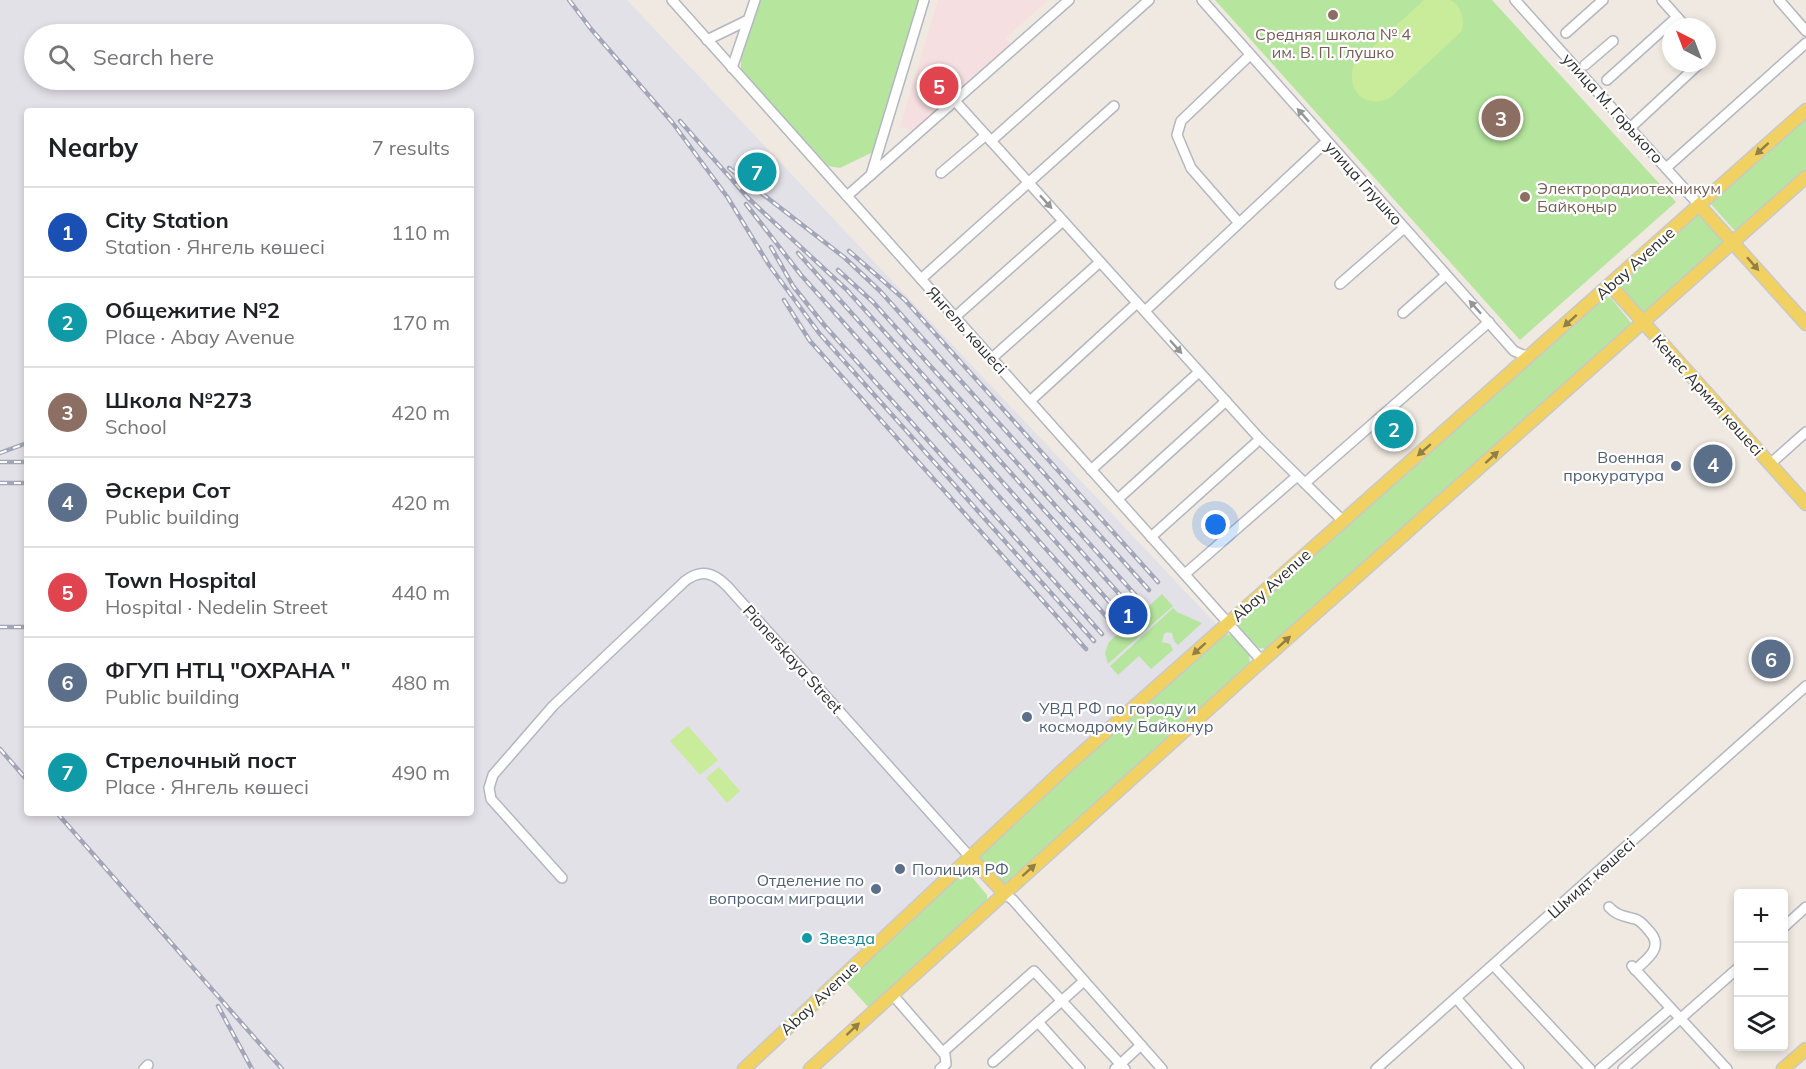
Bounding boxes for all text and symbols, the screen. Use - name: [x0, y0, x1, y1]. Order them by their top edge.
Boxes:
- marker: Средняя школа № 4 им. В. П. Глушко: [1326, 8, 1340, 22]
- north arrow: [1662, 18, 1716, 72]
- search box: [24, 24, 474, 90]
- place label: Средняя школа № 4 им. В. П. Глушко: [1255, 24, 1411, 62]
- icon: search: [45, 41, 78, 74]
- text: Search here: [93, 43, 214, 71]
- street label: улица М. Горького: [1558, 49, 1668, 167]
- pin: 5: [920, 64, 958, 109]
- pin: 3: [1482, 96, 1520, 140]
- one-way arrow: [1297, 107, 1310, 123]
- text: Nearby: [48, 131, 138, 164]
- text: 7 results: [372, 135, 450, 160]
- street label: улица Глушко: [1321, 137, 1407, 229]
- one-way arrow: [1755, 142, 1770, 156]
- pin: 7: [738, 150, 777, 195]
- place label: Электрорадиотехникум Байқоңыр: [1537, 178, 1721, 216]
- marker: Электрорадиотехникум Байқоңыр: [1518, 190, 1532, 204]
- one-way arrow: [1039, 194, 1052, 209]
- text: City Station: [105, 206, 229, 234]
- text: 1: [62, 220, 74, 245]
- text: 110 m: [391, 220, 450, 245]
- street label: Abay Avenue: [1591, 222, 1679, 304]
- text: Station · Янгель көшесі: [105, 234, 325, 259]
- one-way arrow: [1746, 256, 1759, 271]
- street label: Янгель көшесі: [922, 282, 1012, 378]
- text: Общежитие №2: [105, 296, 280, 324]
- one-way arrow: [1468, 300, 1482, 315]
- text: 2: [62, 310, 74, 335]
- text: 170 m: [391, 310, 450, 335]
- one-way arrow: [1563, 314, 1578, 327]
- text: Place · Abay Avenue: [105, 324, 295, 349]
- street label: Кеңес Армия көшесі: [1648, 330, 1768, 460]
- one-way arrow: [1169, 339, 1182, 354]
- text: Школа №273: [105, 386, 252, 414]
- text: 3: [62, 400, 74, 425]
- text: 420 m: [391, 400, 450, 425]
- pin: 2: [1374, 406, 1414, 452]
- text: School: [105, 414, 167, 439]
- pin: 4: [1694, 442, 1732, 486]
- one-way arrow: [1417, 443, 1432, 456]
- place label: Военная прокуратура: [1563, 447, 1664, 485]
- one-way arrow: [1484, 451, 1499, 464]
- marker: Военная прокуратура: [1669, 459, 1683, 473]
- text: Әскери Сот: [105, 476, 231, 504]
- text: 4: [62, 490, 74, 515]
- text: 420 m: [391, 490, 450, 515]
- text: Public building: [105, 504, 240, 529]
- your location: [1201, 510, 1230, 539]
- street label: Abay Avenue: [1227, 544, 1315, 626]
- text: Town Hospital: [105, 566, 257, 594]
- text: 5: [62, 580, 74, 605]
- text: 440 m: [391, 580, 450, 605]
- pin: 1: [1108, 592, 1148, 638]
- text: Hospital · Nedelin Street: [105, 594, 328, 619]
- street label: Pionerskaya Street: [739, 601, 847, 718]
- one-way arrow: [1276, 635, 1291, 649]
- pin: 6: [1752, 636, 1790, 682]
- one-way arrow: [1192, 642, 1207, 656]
- text: ФГУП НТЦ "ОХРАНА ": [105, 656, 351, 684]
- text: 6: [62, 670, 74, 695]
- text: 480 m: [391, 670, 450, 695]
- text: Public building: [105, 684, 240, 709]
- place label: УВД РФ по городу и космодрому Байконур: [1038, 698, 1213, 736]
- marker: УВД РФ по городу и космодрому Байконур: [1020, 710, 1034, 724]
- text: Стрелочный пост: [105, 746, 296, 774]
- text: 7: [62, 760, 74, 785]
- text: 490 m: [391, 760, 450, 785]
- text: Place · Янгель көшесі: [105, 774, 309, 799]
- street label: Шмидт көшесі: [1543, 834, 1639, 922]
- place label: Полиция РФ: [912, 859, 1009, 879]
- marker: Полиция РФ: [893, 862, 907, 876]
- one-way arrow: [1021, 864, 1036, 877]
- place label: Отделение по вопросам миграции: [709, 870, 864, 908]
- marker: Отделение по вопросам миграции: [869, 882, 883, 896]
- map controls: [1734, 889, 1788, 1051]
- button: +: [1734, 889, 1788, 943]
- place label: Звезда: [819, 928, 875, 948]
- marker: Звезда: [800, 931, 814, 945]
- button: −: [1734, 943, 1788, 997]
- street label: Abay Avenue: [776, 957, 862, 1039]
- button: layers: [1734, 997, 1788, 1051]
- one-way arrow: [846, 1022, 861, 1036]

